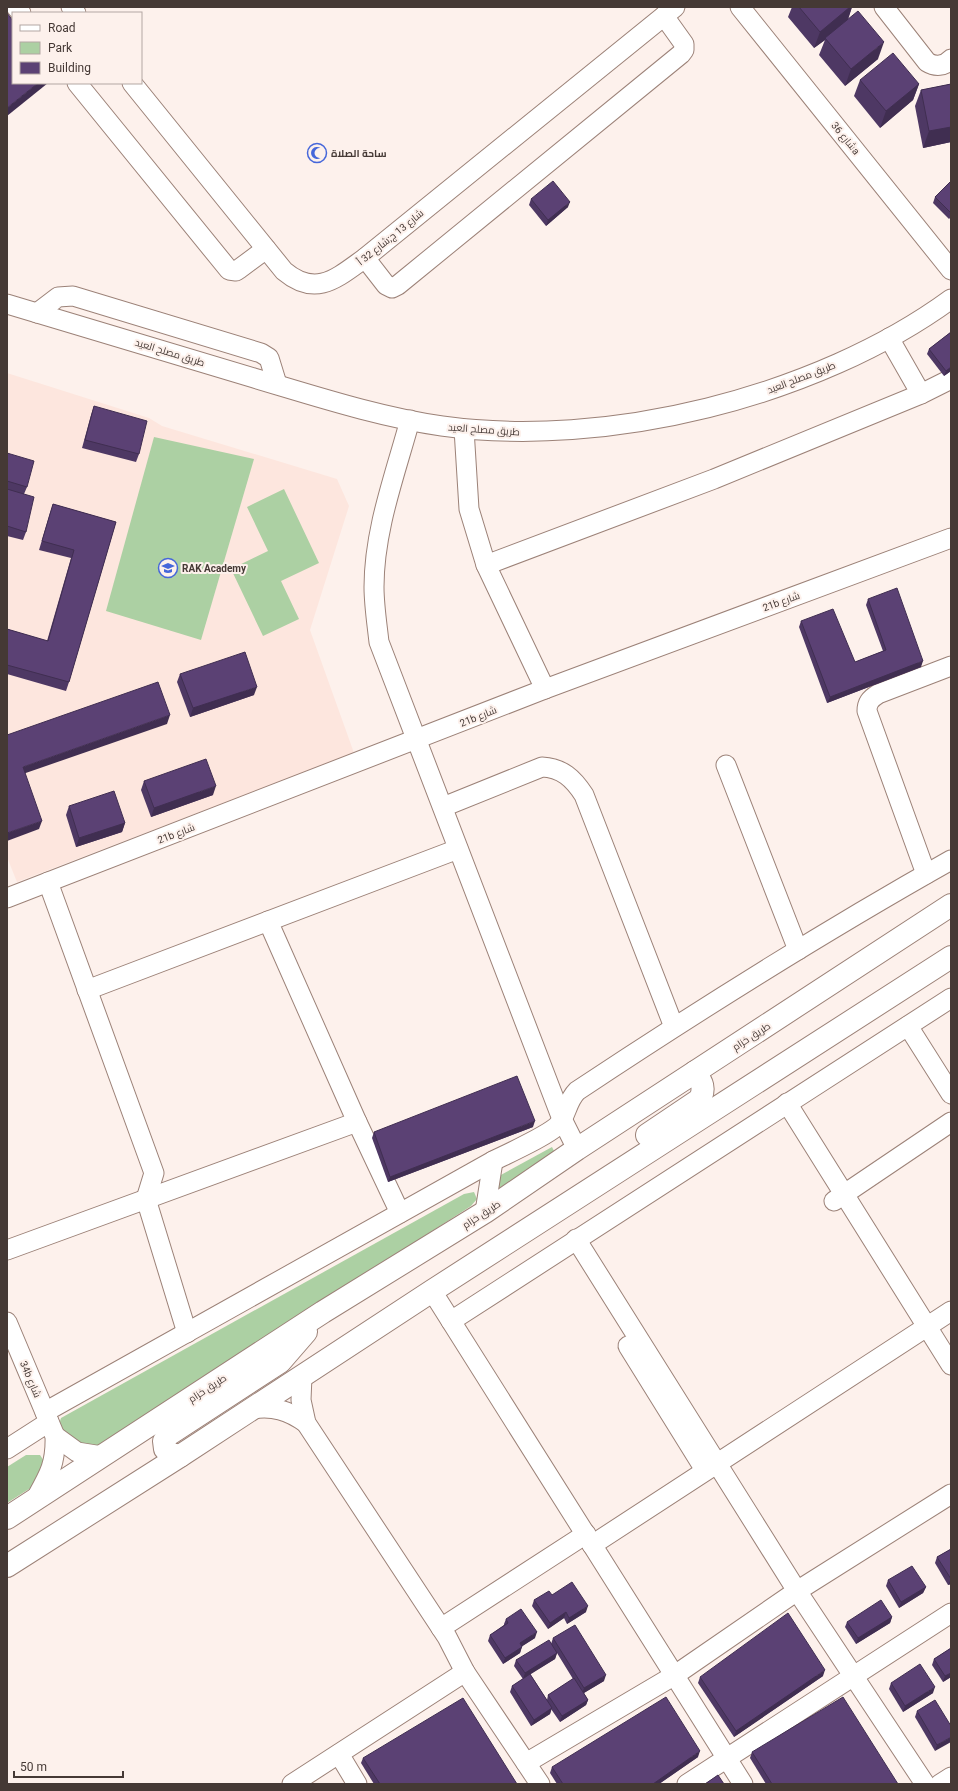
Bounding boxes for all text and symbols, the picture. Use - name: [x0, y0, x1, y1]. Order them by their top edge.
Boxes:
- legend: [12, 12, 142, 84]
- text: Road: [48, 21, 76, 35]
- text: Park: [48, 41, 73, 55]
- text: Building: [48, 61, 91, 75]
- street label: شارع 36a: [828, 120, 862, 157]
- mosque icon: ساحة الصلاة: [306, 142, 328, 164]
- place label: ساحة الصلاة: [331, 148, 387, 159]
- street label: شارع 13 ج;شارع 32 أ: [354, 207, 426, 268]
- street label: طريق مصلح العيد: [133, 337, 206, 369]
- street label: طريق مصلح العيد: [766, 359, 837, 396]
- street label: طريق مصلح العيد: [447, 421, 520, 439]
- school or university icon: RAK Academy: [157, 557, 179, 579]
- place label: RAK Academy: [182, 563, 247, 574]
- street label: 21b شارع: [761, 590, 802, 614]
- street label: 21b شارع: [458, 704, 499, 730]
- street label: 21b شارع: [156, 821, 197, 846]
- street label: طريق خزام: [730, 1020, 773, 1054]
- street label: طريق خزام: [460, 1198, 503, 1232]
- street label: 34b شارع: [17, 1359, 43, 1400]
- street label: طريق خزام: [186, 1372, 229, 1406]
- scale bar: [14, 1753, 123, 1779]
- text: 50 m: [20, 1760, 47, 1774]

